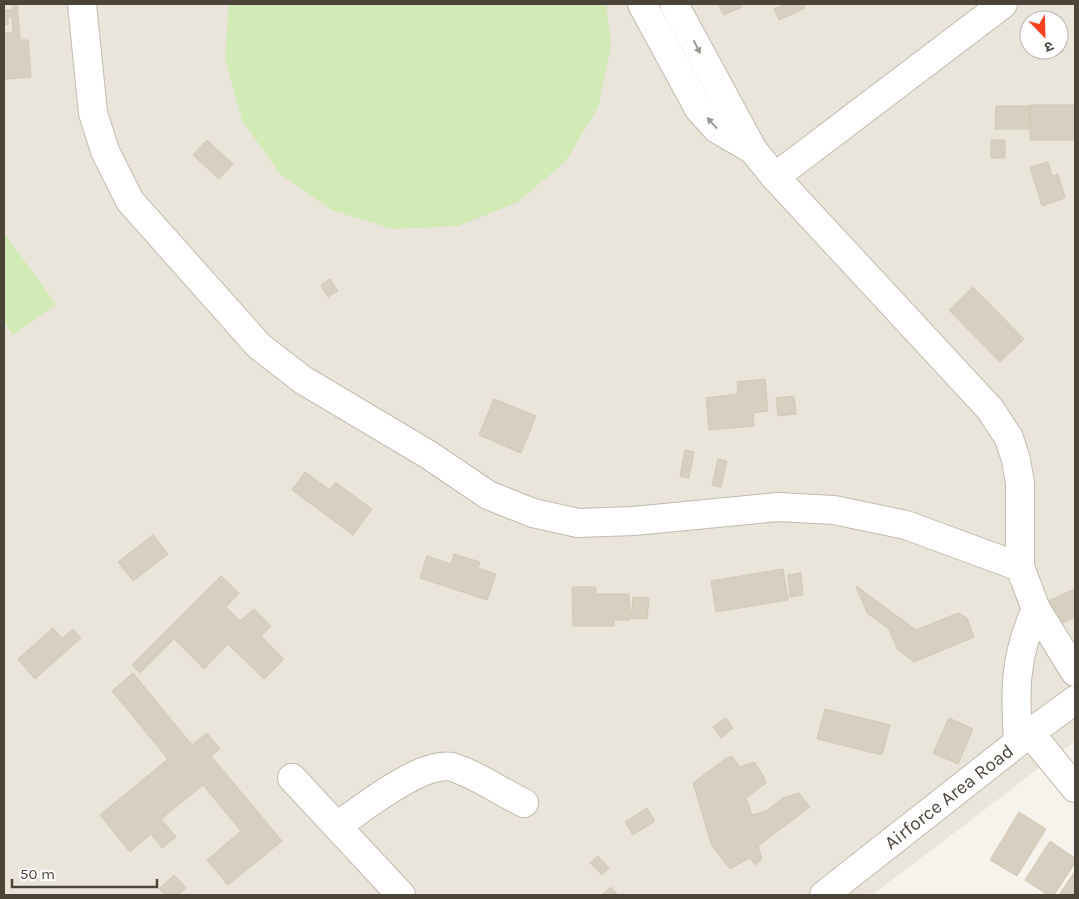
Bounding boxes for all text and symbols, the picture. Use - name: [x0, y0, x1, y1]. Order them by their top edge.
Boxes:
- north arrow: [1019, 10, 1069, 60]
- text: उ: [1041, 37, 1056, 56]
- one-way arrow: [693, 40, 701, 54]
- one-way arrow: [706, 117, 718, 129]
- street label: Airforce Area Road: [880, 740, 1018, 854]
- scale bar: [12, 856, 158, 888]
- text: 50 m: [20, 865, 55, 883]

